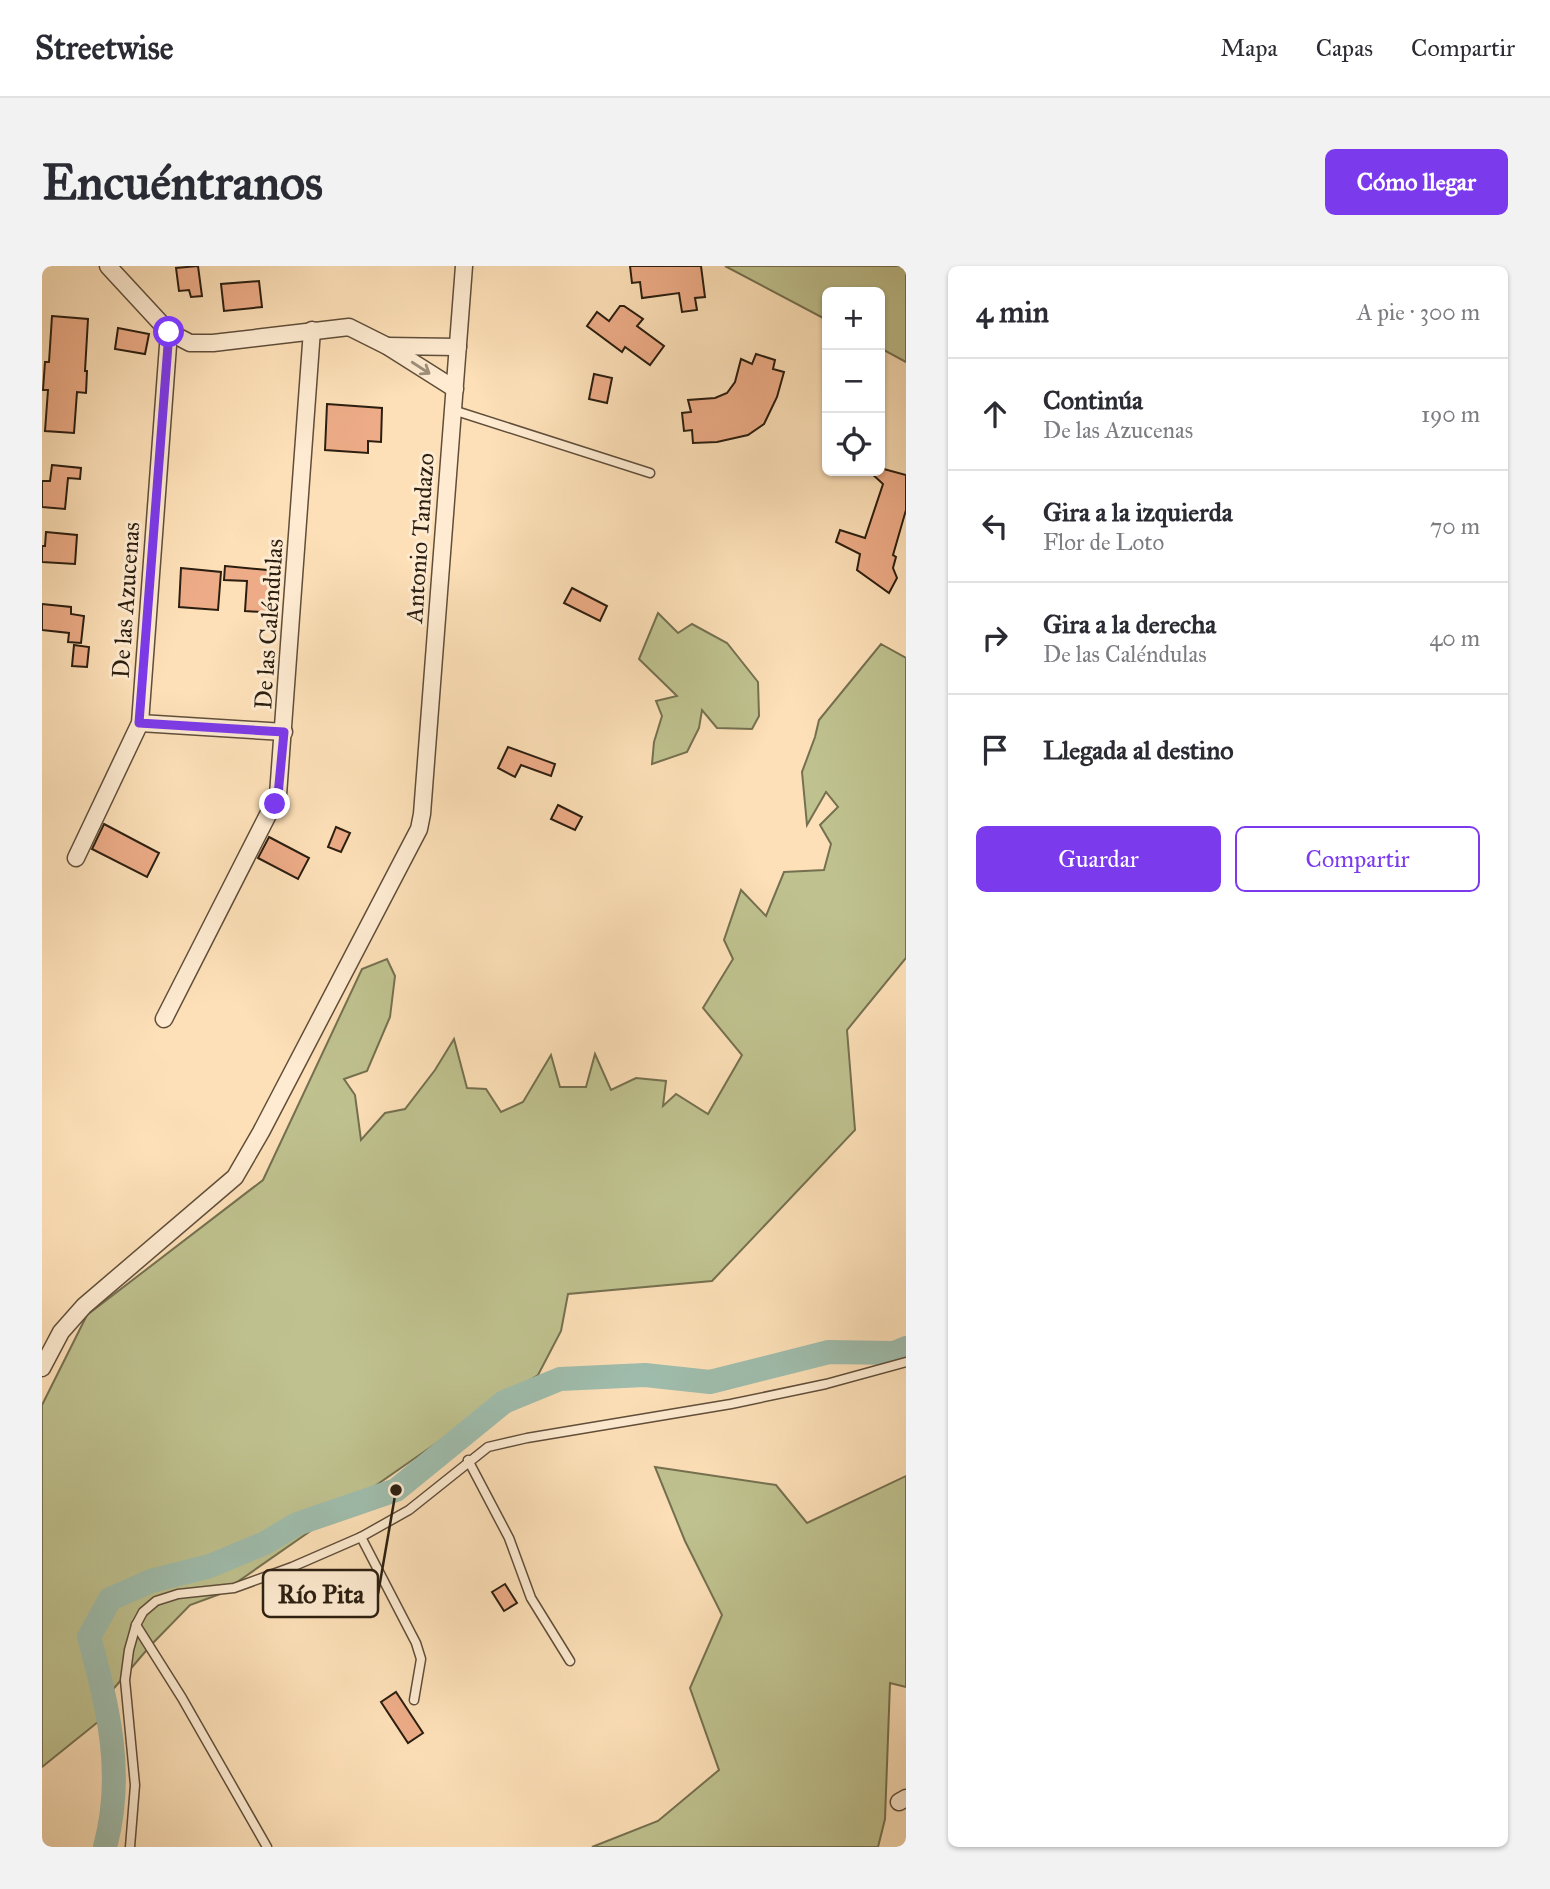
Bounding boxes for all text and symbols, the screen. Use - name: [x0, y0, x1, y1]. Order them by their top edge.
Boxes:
- text: Streetwise: [35, 28, 173, 68]
- text: Mapa: [1221, 33, 1278, 63]
- text: Capas: [1316, 33, 1373, 63]
- text: Compartir: [1411, 33, 1515, 63]
- button: Cómo llegar: [1325, 149, 1508, 215]
- text: Encuéntranos: [42, 153, 323, 212]
- map controls: [822, 287, 885, 476]
- button: +: [822, 287, 885, 350]
- text: 4 min: [976, 294, 1049, 330]
- text: A pie · 300 m: [1357, 298, 1480, 326]
- route start: [153, 316, 184, 347]
- button: −: [822, 350, 885, 413]
- one-way arrow: [410, 361, 430, 375]
- text: Continúa: [1043, 384, 1143, 416]
- icon: ahead: [976, 395, 1014, 433]
- text: 190 m: [1421, 400, 1480, 428]
- button: locate: [822, 413, 885, 476]
- text: De las Azucenas: [1043, 416, 1193, 444]
- street label: Antonio Tandazo: [399, 452, 441, 625]
- text: Gira a la izquierda: [1043, 496, 1233, 528]
- icon: left: [976, 507, 1014, 545]
- text: 70 m: [1430, 512, 1480, 540]
- street label: De las Azucenas: [106, 521, 146, 679]
- text: Flor de Loto: [1043, 528, 1164, 556]
- street label: De las Caléndulas: [248, 538, 290, 710]
- text: Gira a la derecha: [1043, 608, 1216, 640]
- icon: right: [976, 619, 1014, 657]
- text: 40 m: [1430, 624, 1480, 652]
- text: De las Caléndulas: [1043, 640, 1207, 668]
- icon: arrive: [976, 731, 1014, 769]
- text: Llegada al destino: [1043, 734, 1234, 766]
- route end: [259, 788, 290, 819]
- button: Guardar: [976, 826, 1221, 892]
- button: Compartir: [1235, 826, 1480, 892]
- callout: Río Pita: [263, 1570, 378, 1617]
- text: Río Pita: [278, 1578, 365, 1610]

